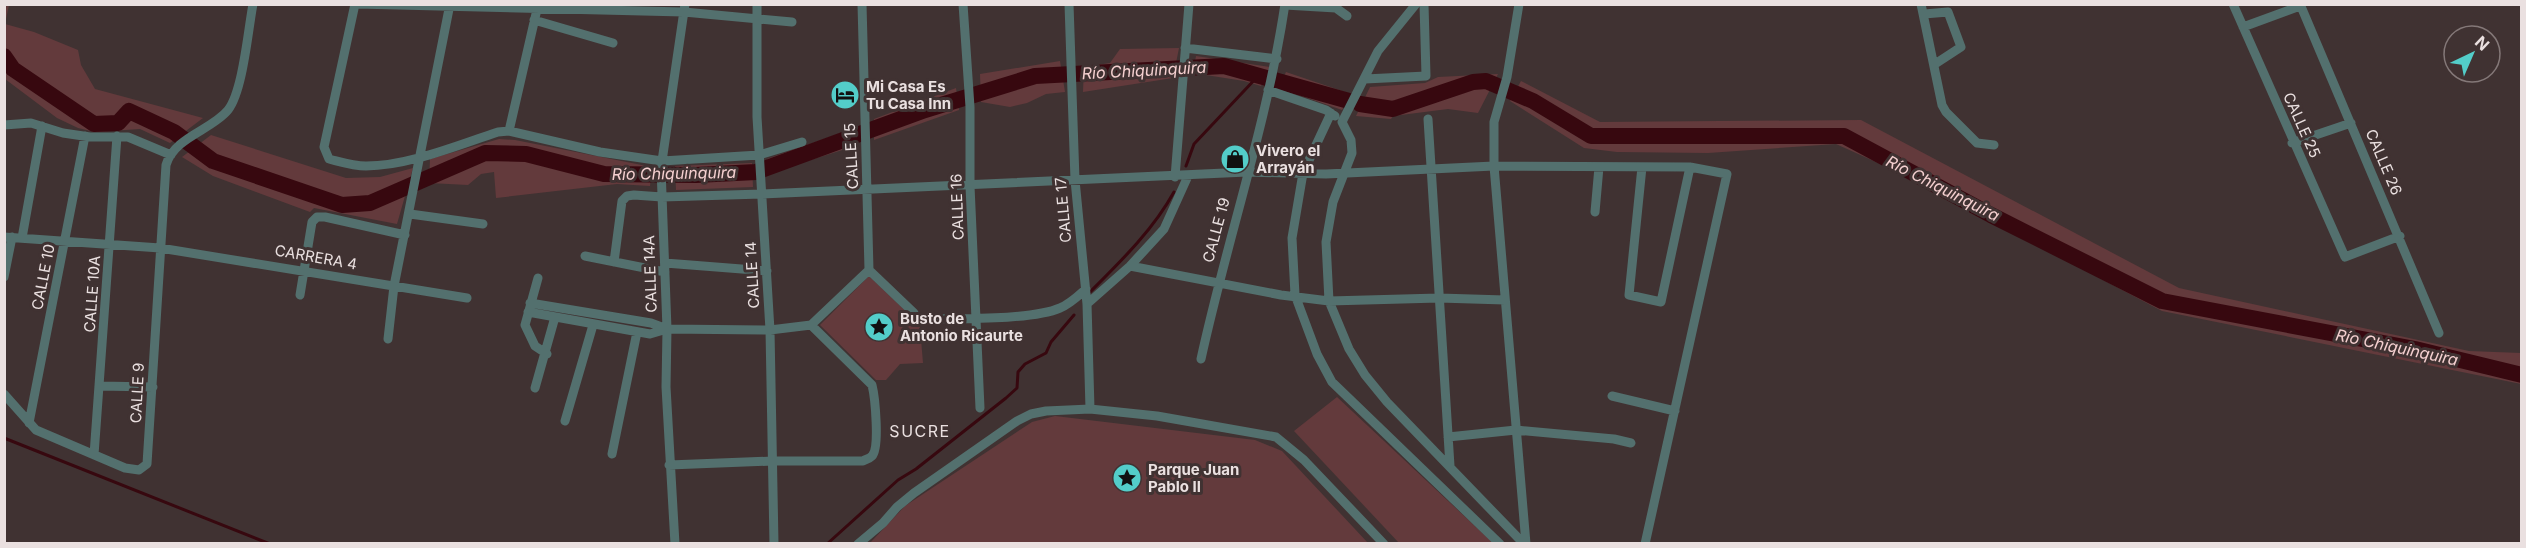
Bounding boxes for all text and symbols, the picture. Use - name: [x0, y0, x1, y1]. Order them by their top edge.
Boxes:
- north arrow: [2442, 24, 2502, 84]
- text: N: [2471, 32, 2494, 55]
- water label: Río Chiquinquira: [1081, 57, 1207, 83]
- place label: Mi Casa Es Tu Casa Inn: [866, 77, 951, 113]
- hotel icon: Mi Casa Es Tu Casa Inn: [829, 79, 861, 111]
- street label: CALLE 25: [2279, 89, 2325, 161]
- street label: CALLE 15: [840, 122, 862, 190]
- street label: CALLE 26: [2362, 126, 2406, 198]
- place label: Vivero el Arrayán: [1256, 141, 1320, 177]
- shop icon: Vivero el Arrayán: [1219, 143, 1251, 175]
- water label: Río Chiquinquira: [1883, 151, 2003, 225]
- water label: Río Chiquinquira: [611, 162, 737, 184]
- street label: CALLE 16: [946, 173, 968, 241]
- street label: CALLE 17: [1051, 176, 1075, 244]
- street label: CALLE 19: [1198, 195, 1234, 265]
- street label: CALLE 14A: [639, 235, 661, 313]
- street label: CARRERA 4: [273, 240, 359, 274]
- street label: CALLE 14: [741, 241, 763, 309]
- street label: CALLE 10: [27, 242, 59, 312]
- street label: CALLE 10A: [80, 255, 104, 333]
- place label: Busto de Antonio Ricaurte: [900, 309, 1023, 345]
- place icon: Busto de Antonio Ricaurte: [863, 311, 895, 343]
- water label: Río Chiquinquira: [2334, 324, 2460, 370]
- street label: CALLE 9: [126, 362, 148, 424]
- district label: SUCRE: [889, 421, 951, 441]
- place label: Parque Juan Pablo II: [1148, 460, 1239, 496]
- place icon: Parque Juan Pablo II: [1111, 462, 1143, 494]

